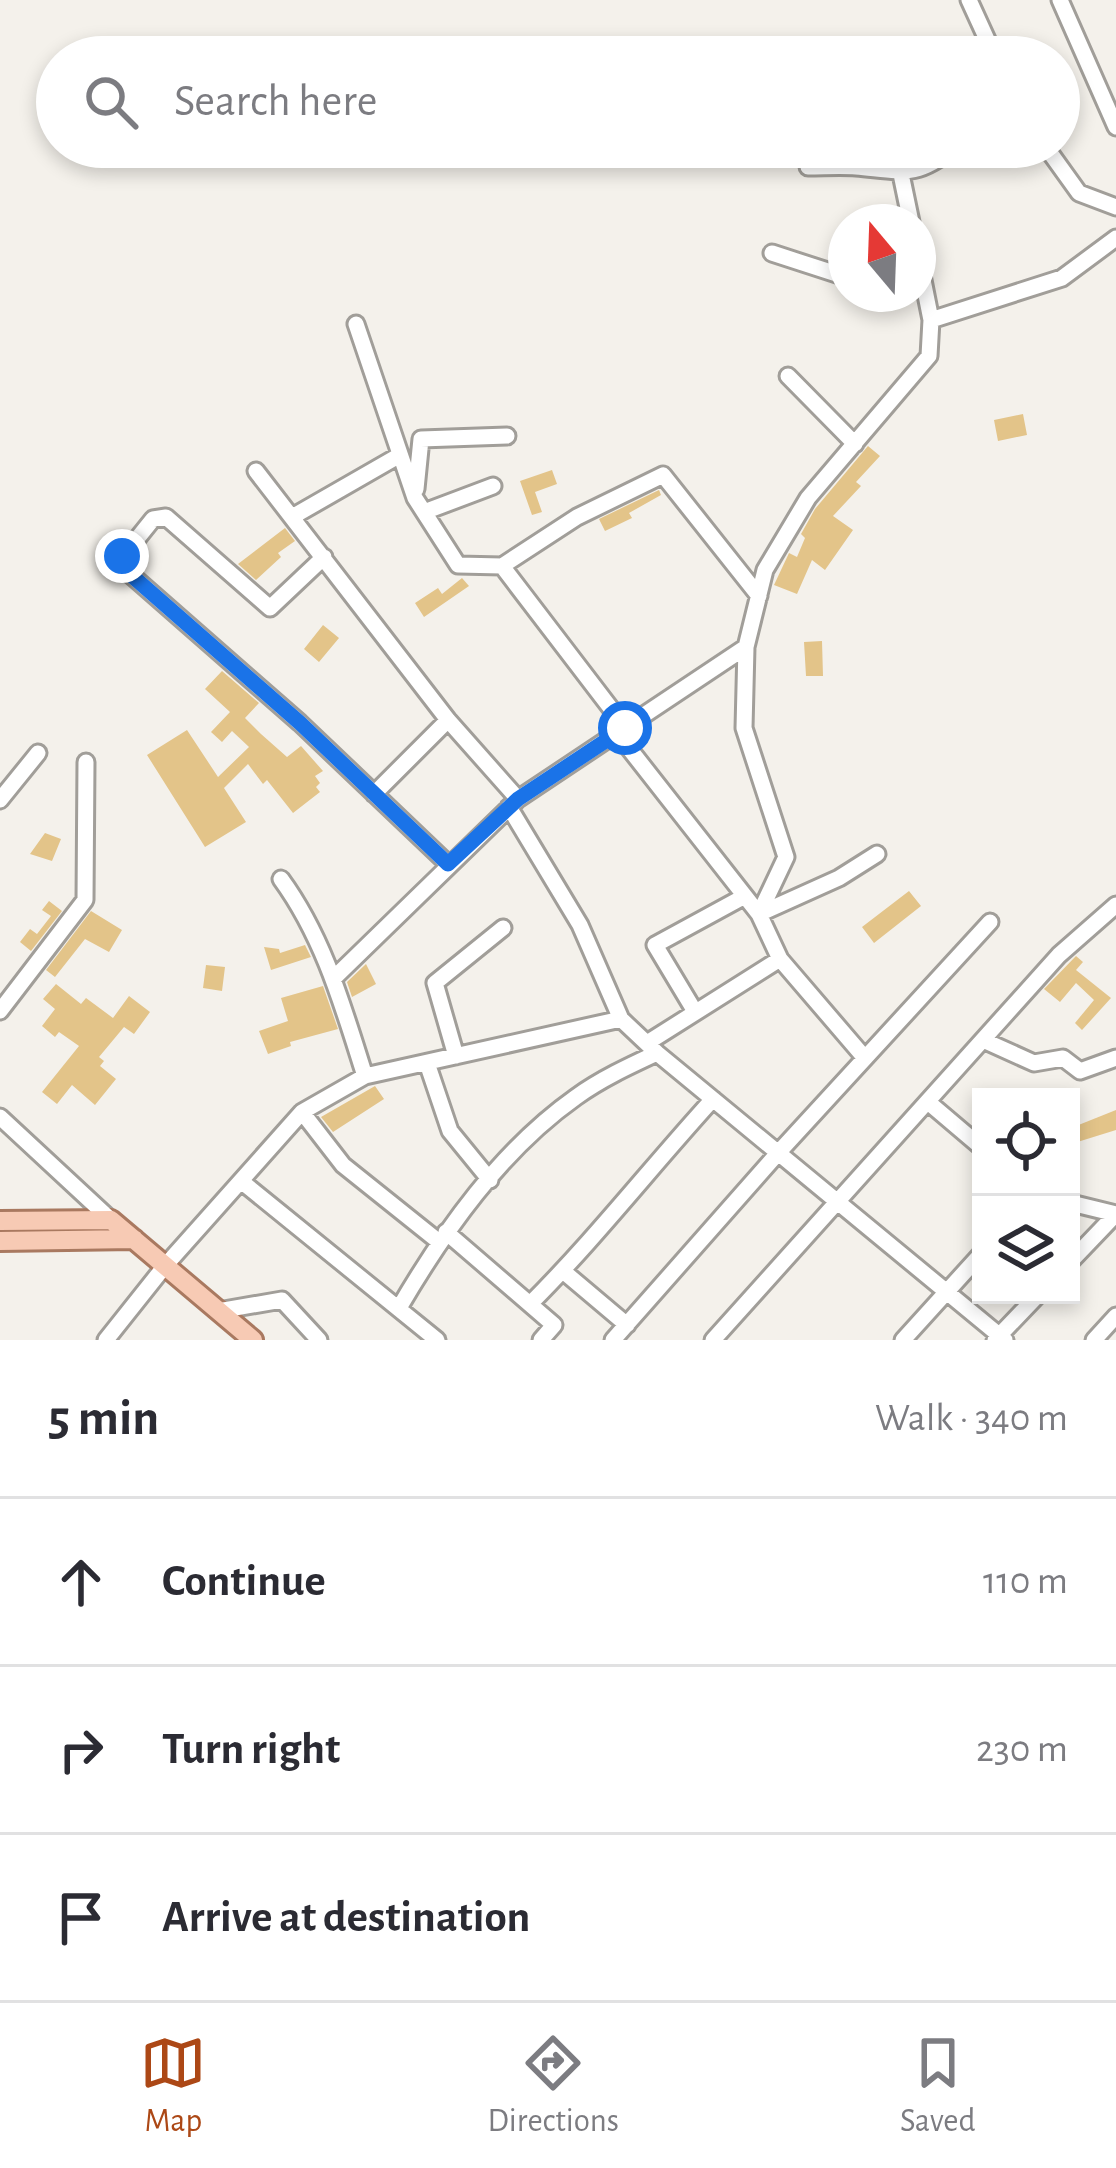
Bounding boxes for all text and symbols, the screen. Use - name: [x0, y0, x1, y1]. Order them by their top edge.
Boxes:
- search box: [36, 36, 1080, 168]
- icon: search: [78, 69, 144, 135]
- text: Search here: [174, 79, 377, 124]
- north arrow: [828, 204, 936, 312]
- route end: [95, 529, 149, 583]
- route start: [598, 701, 652, 755]
- map controls: [972, 1088, 1080, 1304]
- button: locate: [972, 1088, 1080, 1196]
- button: layers: [972, 1196, 1080, 1304]
- text: 5 min: [48, 1393, 159, 1444]
- text: Walk · 340 m: [875, 1399, 1068, 1438]
- icon: ahead: [48, 1549, 114, 1615]
- text: Continue: [162, 1559, 326, 1604]
- text: 110 m: [983, 1562, 1068, 1601]
- icon: right: [48, 1717, 114, 1783]
- text: Turn right: [162, 1727, 340, 1772]
- text: 230 m: [976, 1730, 1068, 1769]
- icon: arrive: [48, 1885, 114, 1951]
- text: Arrive at destination: [162, 1895, 530, 1940]
- tab: Map: [140, 2030, 206, 2142]
- tab: Directions: [487, 2030, 619, 2142]
- tab: Saved: [900, 2030, 975, 2142]

